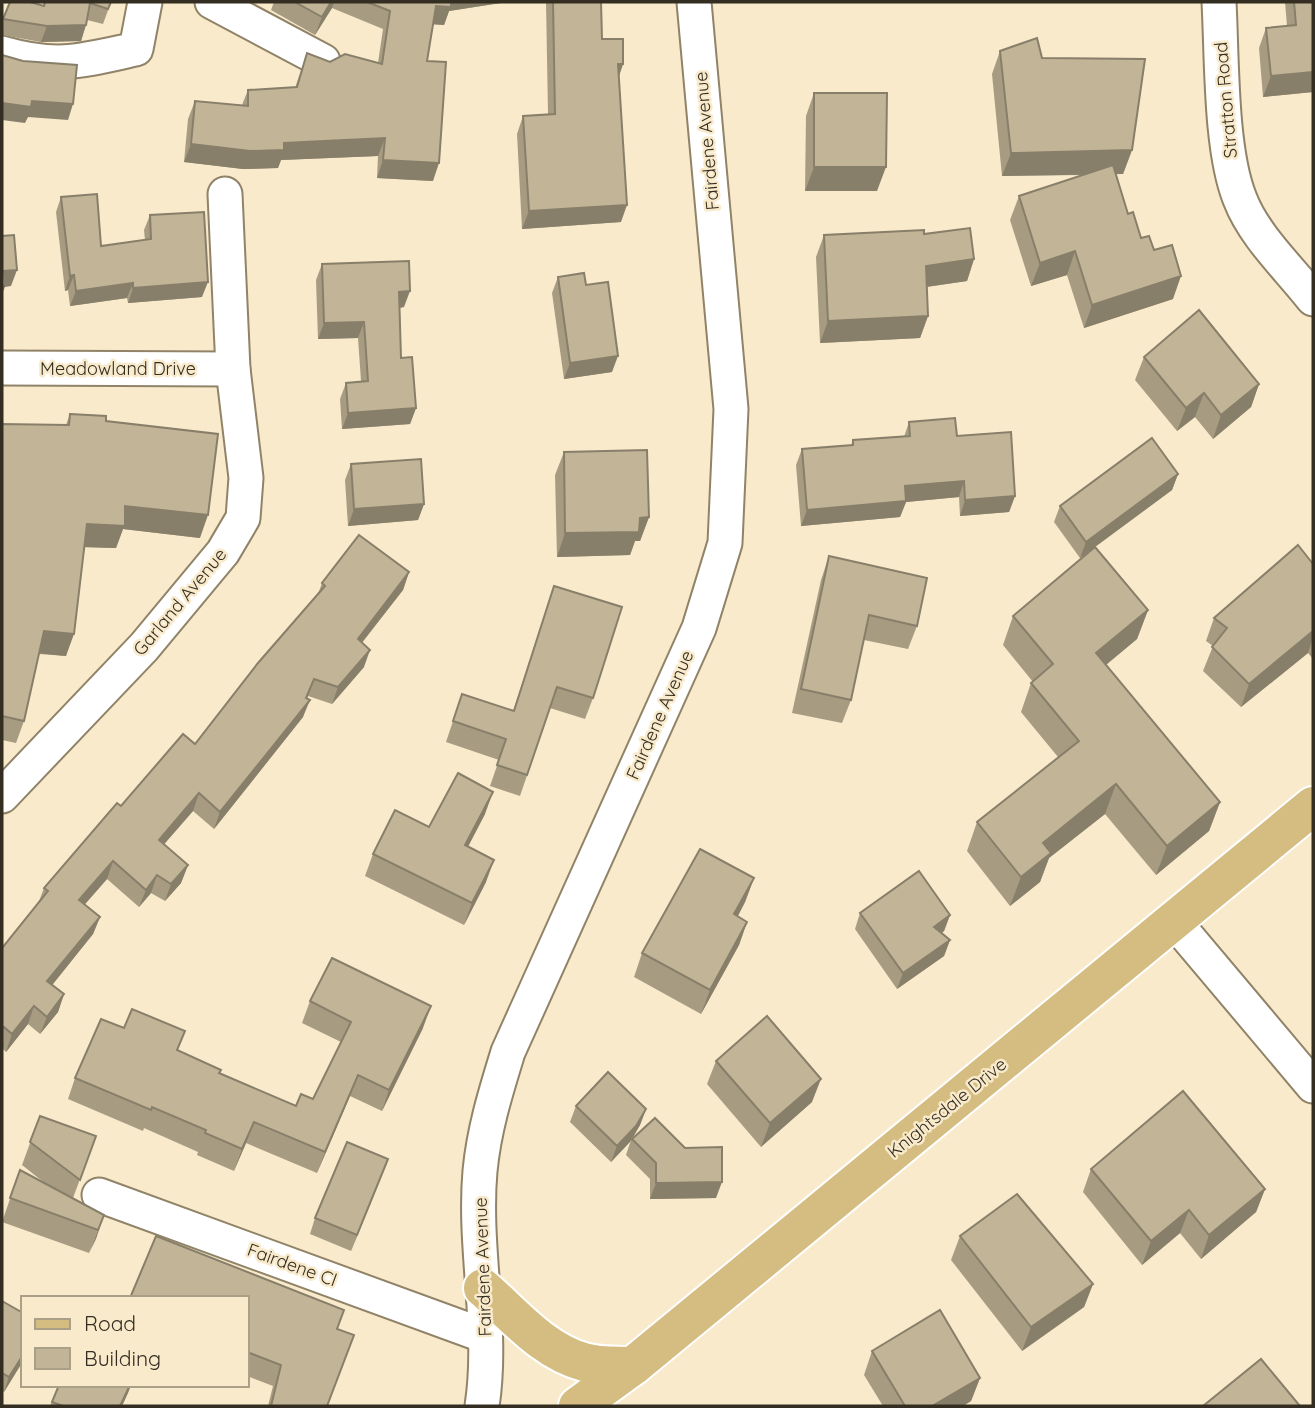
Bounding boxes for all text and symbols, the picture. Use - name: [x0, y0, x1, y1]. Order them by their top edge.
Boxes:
- street label: Stratton Road: [1209, 41, 1242, 159]
- street label: Fairdene Avenue: [689, 71, 724, 211]
- street label: Meadowland Drive: [40, 357, 196, 380]
- street label: Garland Avenue: [128, 543, 231, 660]
- street label: Fairdene Avenue: [621, 647, 698, 783]
- street label: Knightsdale Drive: [882, 1052, 1011, 1163]
- street label: Fairdene Avenue: [469, 1197, 496, 1337]
- street label: Fairdene Cl: [244, 1238, 340, 1291]
- legend: [21, 1296, 248, 1387]
- text: Road: [84, 1310, 136, 1336]
- text: Building: [84, 1345, 161, 1371]

